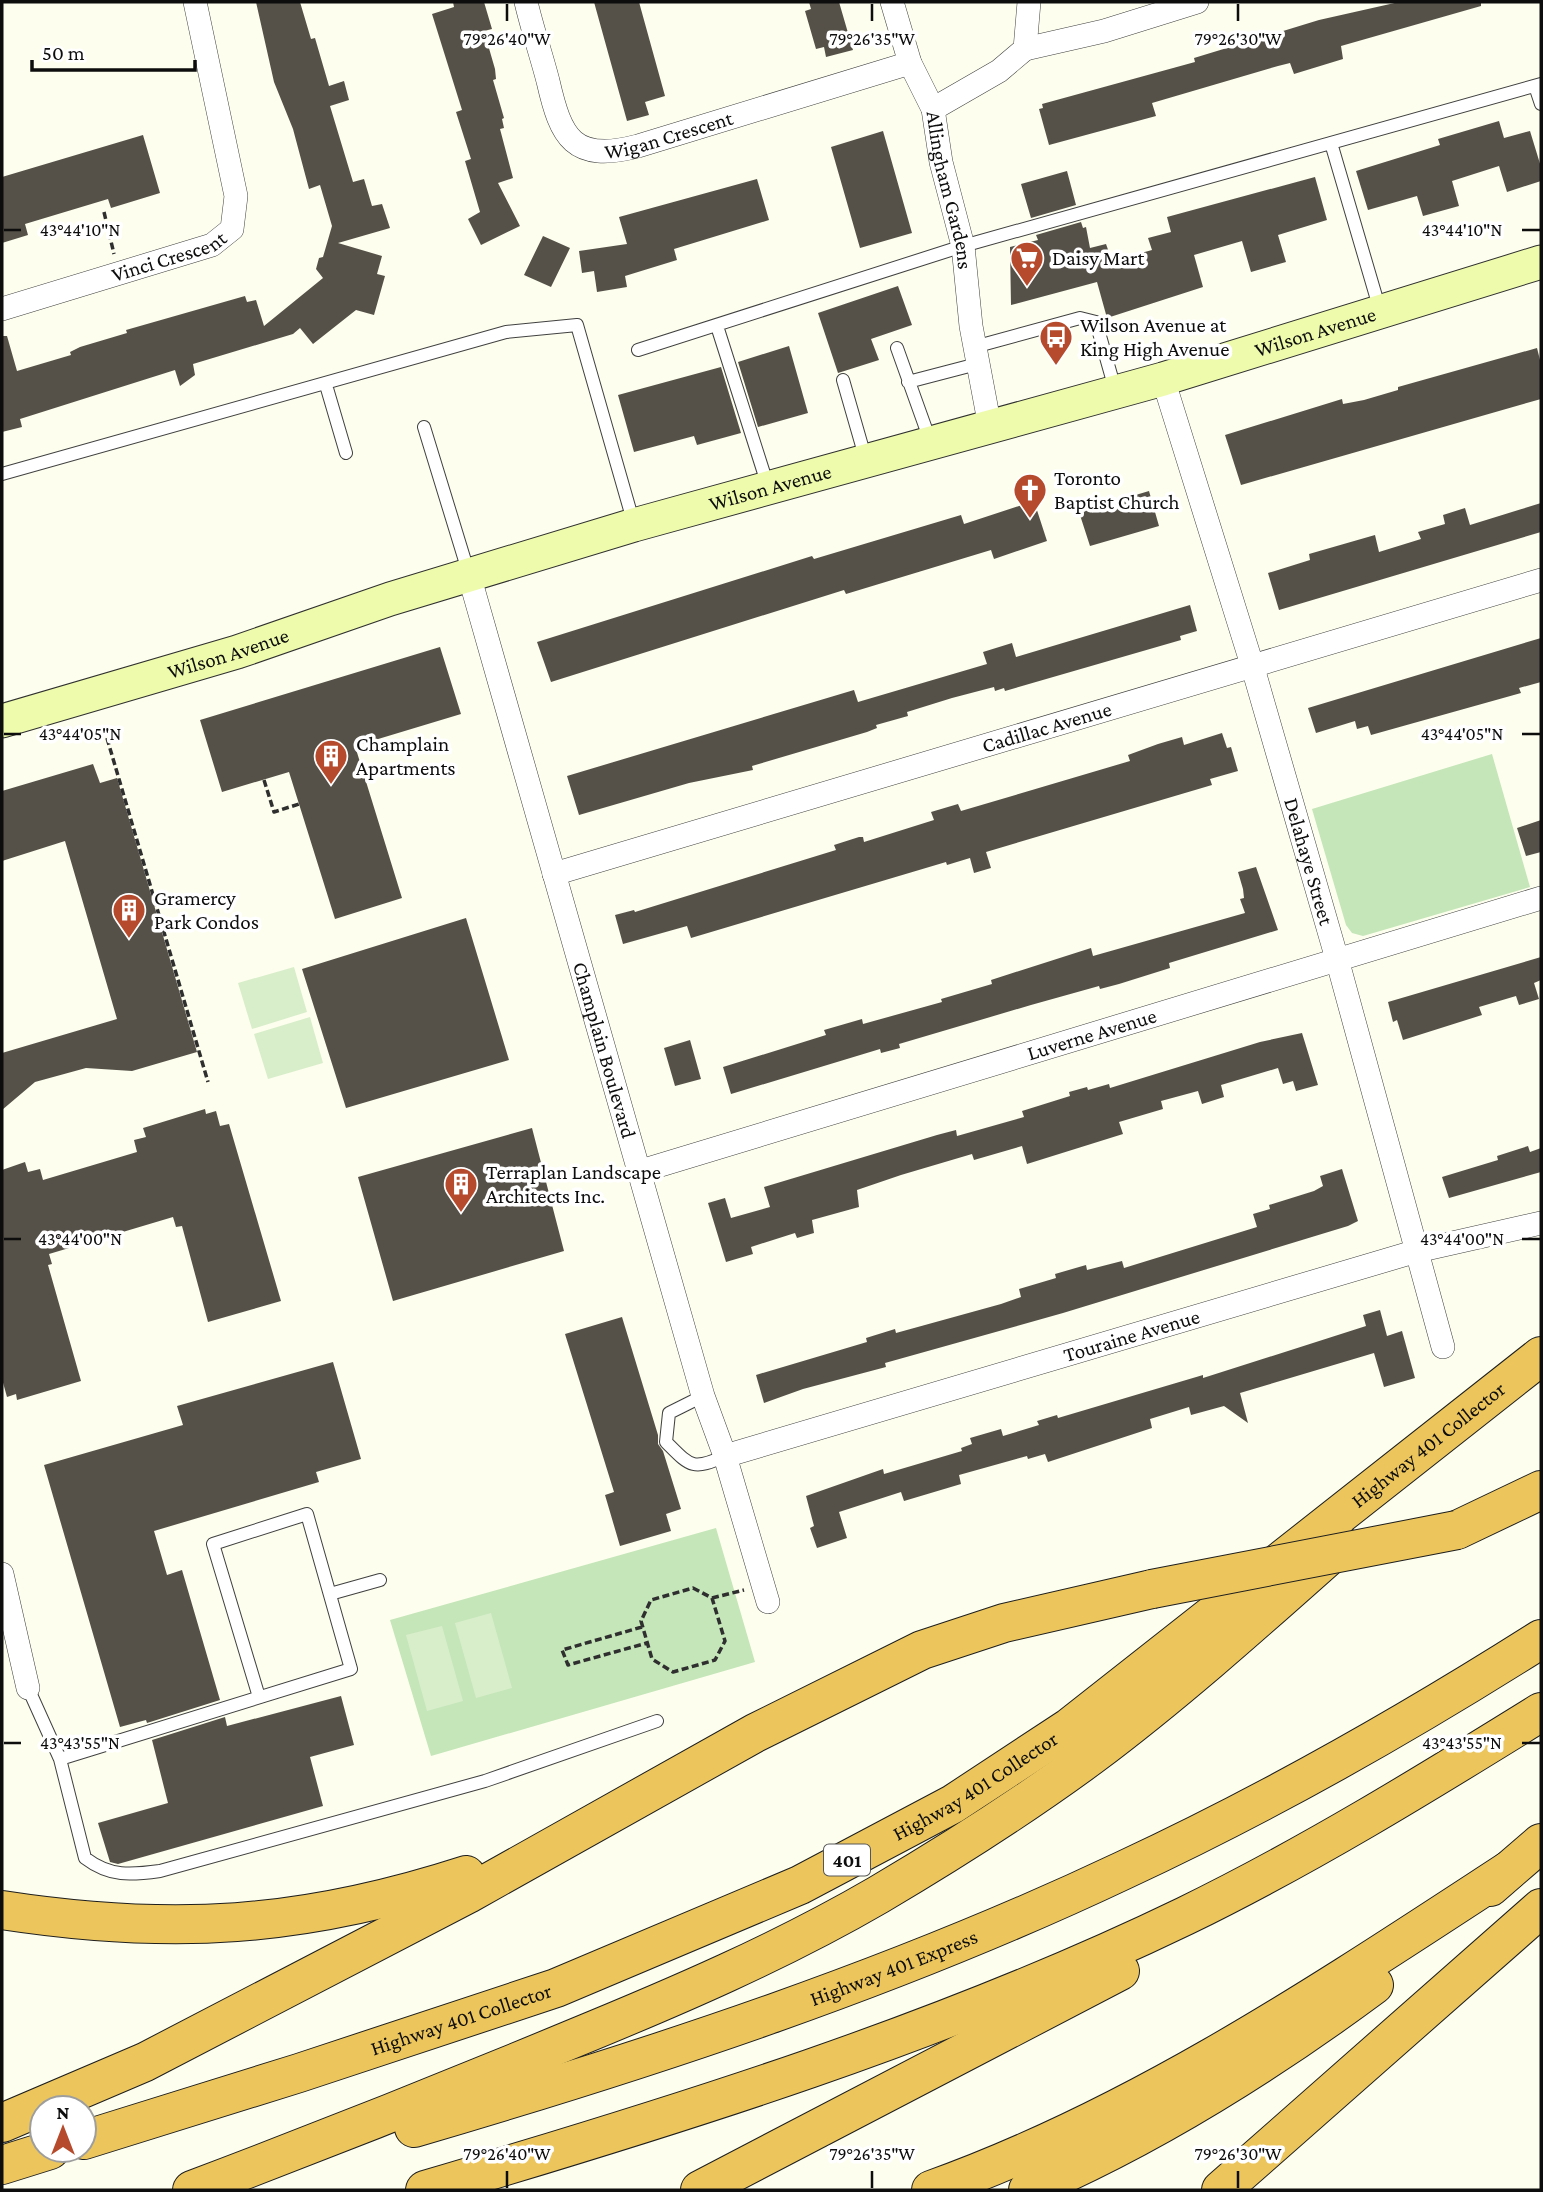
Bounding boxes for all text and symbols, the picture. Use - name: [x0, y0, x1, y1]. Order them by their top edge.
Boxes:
- scale bar: [32, 28, 194, 72]
- text: 79°26'40"W: [463, 29, 551, 49]
- text: 79°26'35"W: [829, 29, 915, 49]
- text: 79°26'30"W: [1194, 29, 1282, 49]
- text: 50 m: [42, 41, 85, 65]
- street label: Wigan Crescent: [603, 105, 737, 164]
- street label: Allingham Gardens: [921, 109, 977, 270]
- text: 43°44'10"N: [40, 220, 120, 240]
- text: 43°44'10"N: [1422, 220, 1502, 240]
- street label: Vinci Crescent: [109, 225, 232, 287]
- supermarket icon: Daisy Mart: [1008, 239, 1046, 288]
- place label: Daisy Mart: [1052, 246, 1146, 270]
- street label: Wilson Avenue: [1252, 302, 1379, 362]
- place label: Wilson Avenue at King High Avenue: [1080, 313, 1229, 361]
- bus stop icon: Wilson Avenue at King High Avenue: [1037, 318, 1075, 367]
- street label: Wilson Avenue: [706, 459, 834, 516]
- place label: Toronto Baptist Church: [1054, 466, 1180, 514]
- church icon: Toronto Baptist Church: [1011, 471, 1049, 520]
- street label: Wilson Avenue: [165, 623, 292, 684]
- street label: Cadillac Avenue: [979, 697, 1114, 758]
- text: 43°44'05"N: [39, 724, 121, 744]
- text: 43°44'05"N: [1421, 724, 1503, 744]
- place label: Champlain Apartments: [356, 732, 455, 780]
- building icon: Champlain Apartments: [312, 737, 350, 786]
- street label: Delahaye Street: [1279, 795, 1339, 929]
- place label: Gramercy Park Condos: [154, 886, 259, 934]
- building icon: Gramercy Park Condos: [110, 891, 148, 940]
- street label: Champlain Boulevard: [568, 959, 641, 1141]
- street label: Luverne Avenue: [1024, 1003, 1159, 1065]
- place label: Terraplan Landscape Architects Inc.: [486, 1160, 661, 1208]
- building icon: Terraplan Landscape Architects Inc.: [442, 1165, 480, 1214]
- text: 43°44'00"N: [38, 1229, 122, 1249]
- text: 43°44'00"N: [1420, 1229, 1504, 1249]
- street label: Touraine Avenue: [1061, 1304, 1202, 1367]
- street label: Highway 401 Collector: [1347, 1376, 1510, 1513]
- street label: Highway 401 Collector: [889, 1726, 1063, 1846]
- text: 43°43'55"N: [40, 1733, 120, 1753]
- text: 43°43'55"N: [1422, 1733, 1502, 1753]
- road number: 401: [824, 1844, 870, 1876]
- street label: Highway 401 Express: [807, 1924, 981, 2011]
- street label: Highway 401 Collector: [368, 1978, 555, 2060]
- north arrow: [28, 2094, 98, 2164]
- text: N: [57, 2102, 70, 2123]
- text: 79°26'40"W: [463, 2144, 551, 2164]
- text: 79°26'35"W: [829, 2144, 915, 2164]
- text: 79°26'30"W: [1194, 2144, 1282, 2164]

